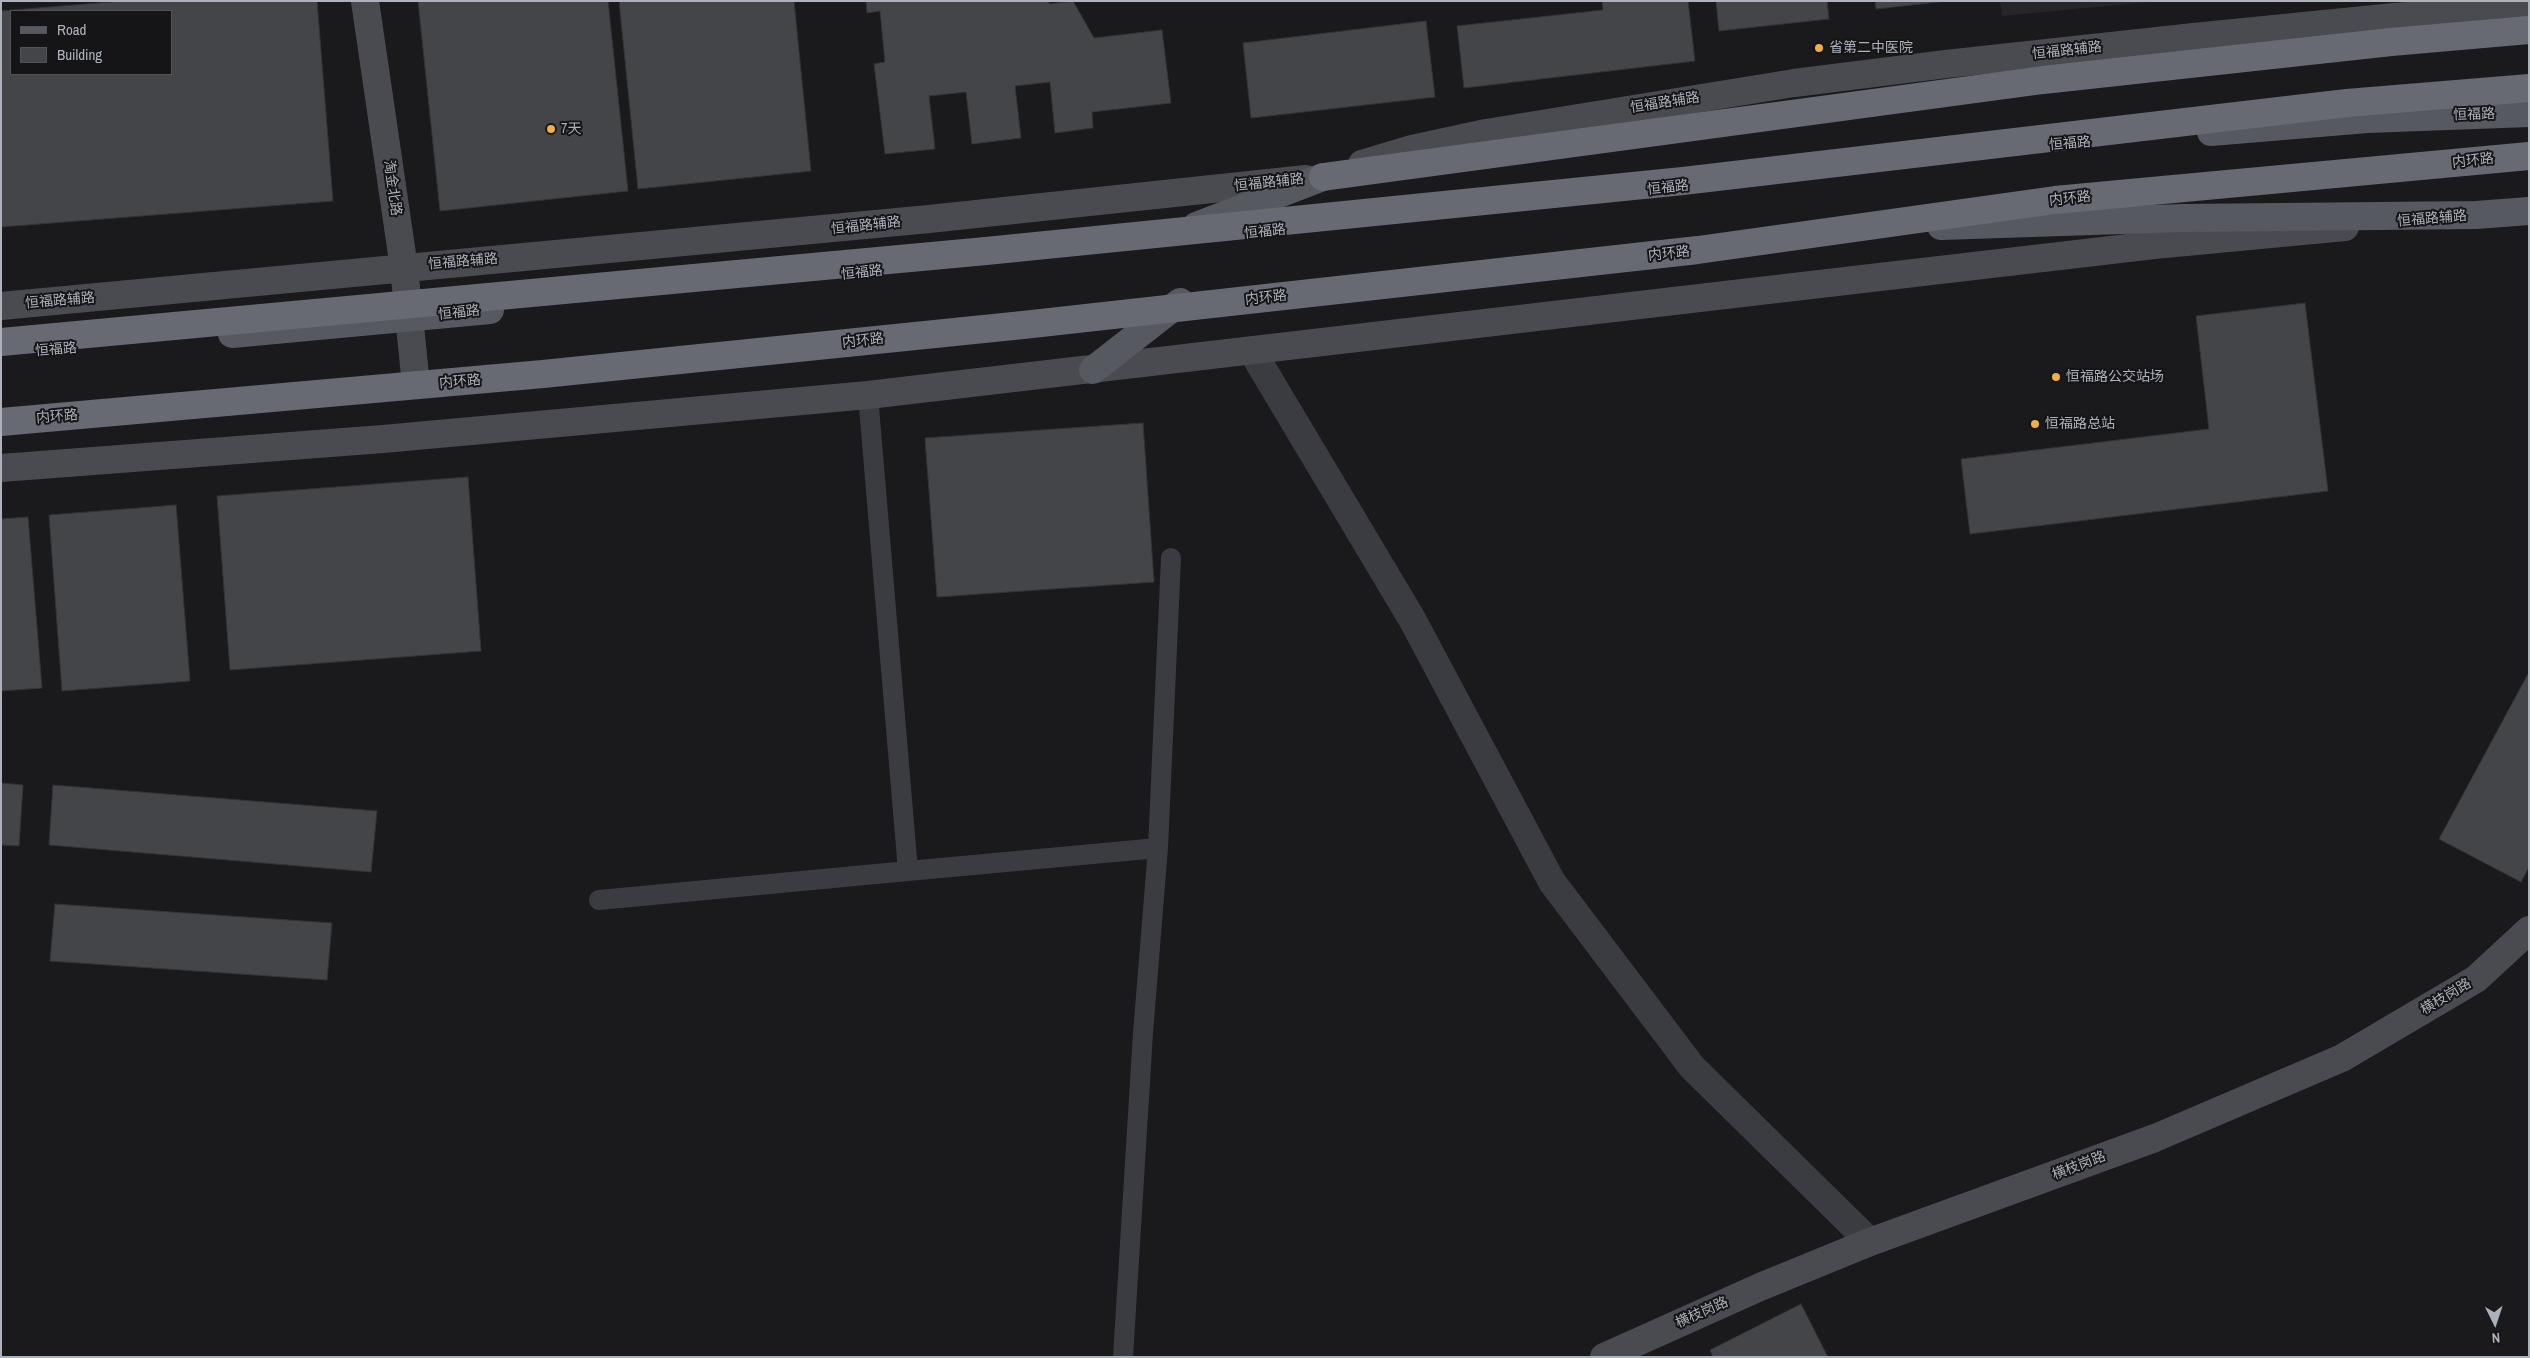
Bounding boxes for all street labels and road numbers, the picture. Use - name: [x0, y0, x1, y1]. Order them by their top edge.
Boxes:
- street label: 恒福路辅路: [2031, 39, 2103, 63]
- street label: 恒福路辅路: [1629, 89, 1701, 117]
- street label: 恒福路: [2453, 106, 2495, 124]
- street label: 恒福路: [2048, 134, 2092, 154]
- street label: 内环路: [2451, 150, 2495, 172]
- street label: 淘金北路: [380, 159, 404, 217]
- street label: 恒福路辅路: [1233, 171, 1305, 195]
- street label: 恒福路: [1646, 177, 1690, 199]
- street label: 内环路: [2048, 188, 2092, 210]
- street label: 恒福路辅路: [2396, 208, 2468, 230]
- street label: 恒福路辅路: [830, 214, 902, 238]
- street label: 恒福路: [1243, 221, 1287, 243]
- street label: 内环路: [1647, 243, 1691, 265]
- street label: 恒福路辅路: [427, 251, 499, 273]
- street label: 恒福路: [840, 262, 884, 284]
- street label: 内环路: [1244, 287, 1288, 309]
- street label: 恒福路辅路: [24, 290, 96, 312]
- street label: 恒福路: [437, 302, 481, 324]
- street label: 内环路: [841, 330, 885, 352]
- street label: 恒福路: [34, 340, 78, 360]
- street label: 内环路: [438, 372, 482, 392]
- street label: 内环路: [35, 407, 79, 427]
- street label: 横枝岗路: [2418, 975, 2474, 1019]
- street label: 横枝岗路: [2050, 1148, 2108, 1184]
- street label: 横枝岗路: [1673, 1294, 1731, 1332]

